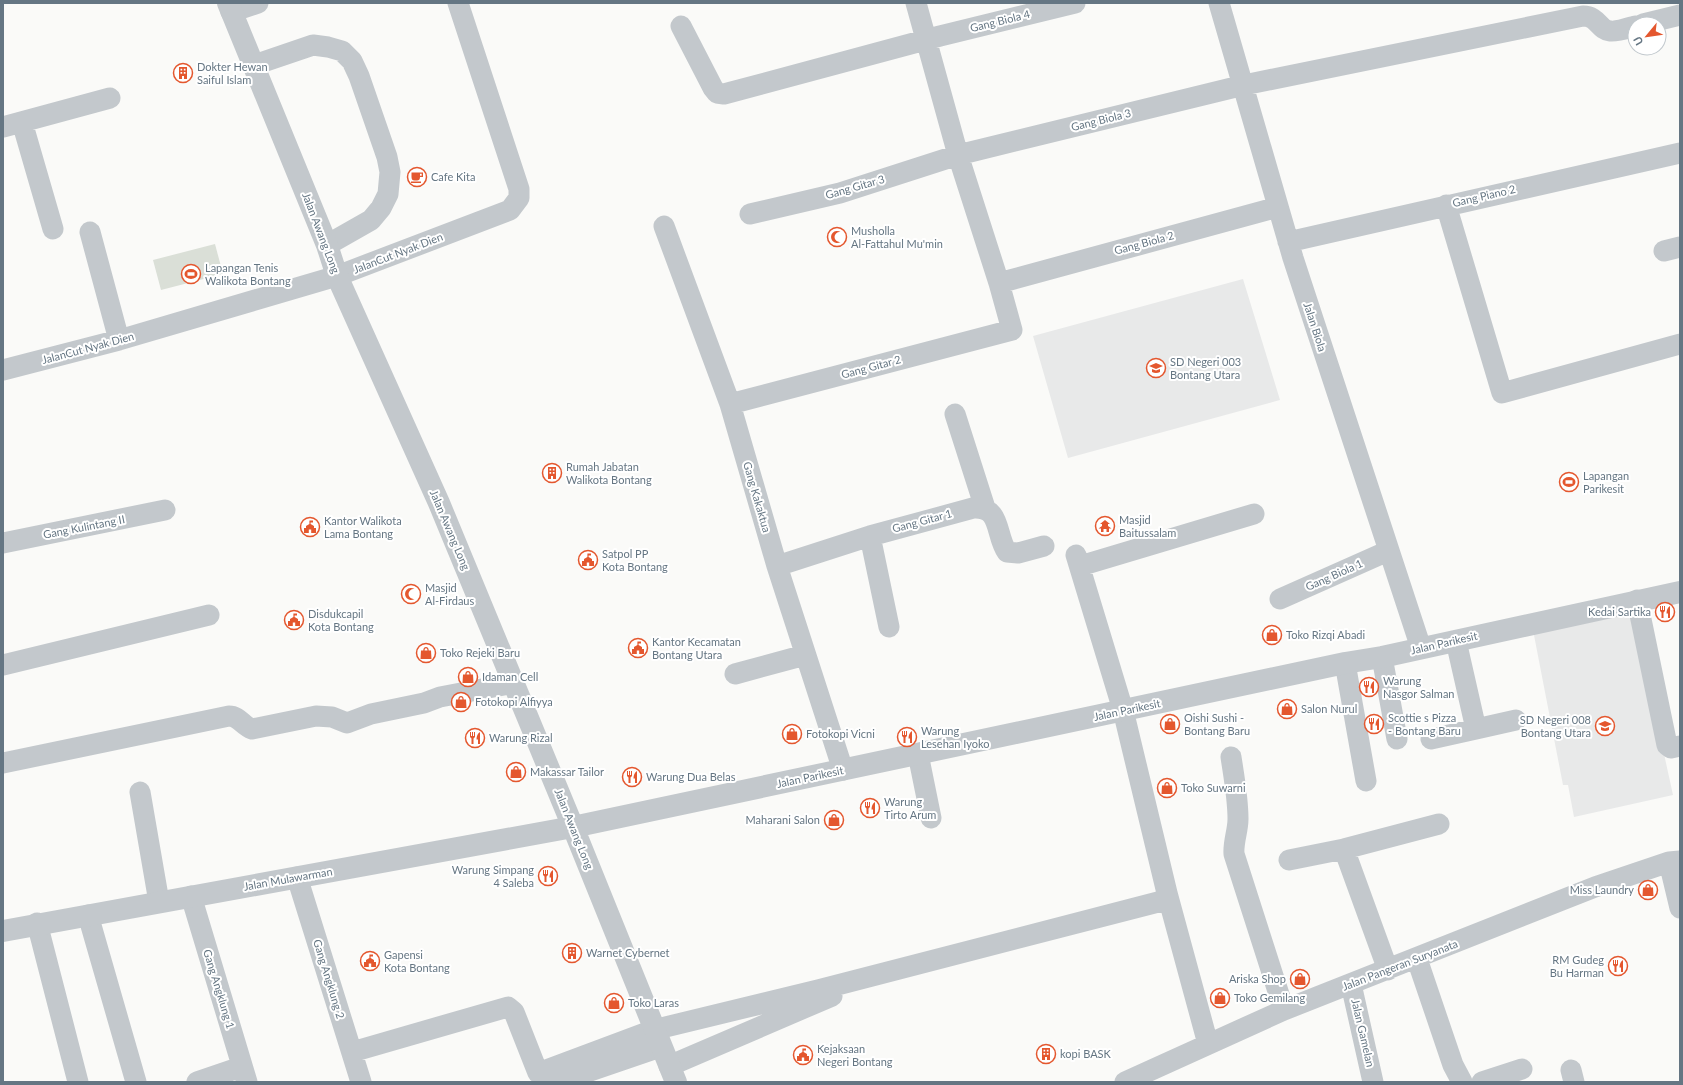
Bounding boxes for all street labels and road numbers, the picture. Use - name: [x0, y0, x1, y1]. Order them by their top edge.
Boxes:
- street label: Gang Biola 4: [969, 7, 1032, 34]
- street label: Gang Biola 3: [1070, 106, 1132, 133]
- street label: Gang Gitar 3: [824, 172, 886, 201]
- street label: Gang Piano 2: [1451, 182, 1517, 209]
- street label: Jalan Awang Long: [300, 190, 343, 275]
- street label: Gang Biola 2: [1113, 228, 1175, 257]
- street label: JalanCut Nyak Dien: [351, 229, 444, 276]
- street label: Jalan Biola: [1301, 301, 1330, 353]
- street label: JalanCut Nyak Dien: [40, 329, 135, 366]
- street label: Gang Gitar 2: [840, 352, 902, 381]
- street label: Gang Kakaktua: [741, 460, 774, 534]
- street label: Jalan Awang Long: [428, 488, 473, 572]
- street label: Gang Gitar 1: [891, 506, 953, 535]
- street label: Gang Kulintang II: [42, 512, 126, 541]
- street label: Gang Biola 1: [1303, 556, 1364, 593]
- street label: Jalan Parikesit: [1409, 629, 1478, 656]
- street label: Jalan Parikesit: [1092, 696, 1161, 723]
- street label: Jalan Parikesit: [775, 763, 844, 790]
- street label: Jalan Awang Long: [552, 787, 597, 871]
- street label: Jalan Mulawarman: [243, 864, 333, 893]
- street label: Jalan Pangeran Suryanata: [1340, 936, 1459, 993]
- street label: Gang Angklung 2: [311, 938, 348, 1020]
- street label: Gang Angklung 1: [201, 948, 238, 1030]
- street label: Jalan Gamelan: [1349, 998, 1378, 1068]

